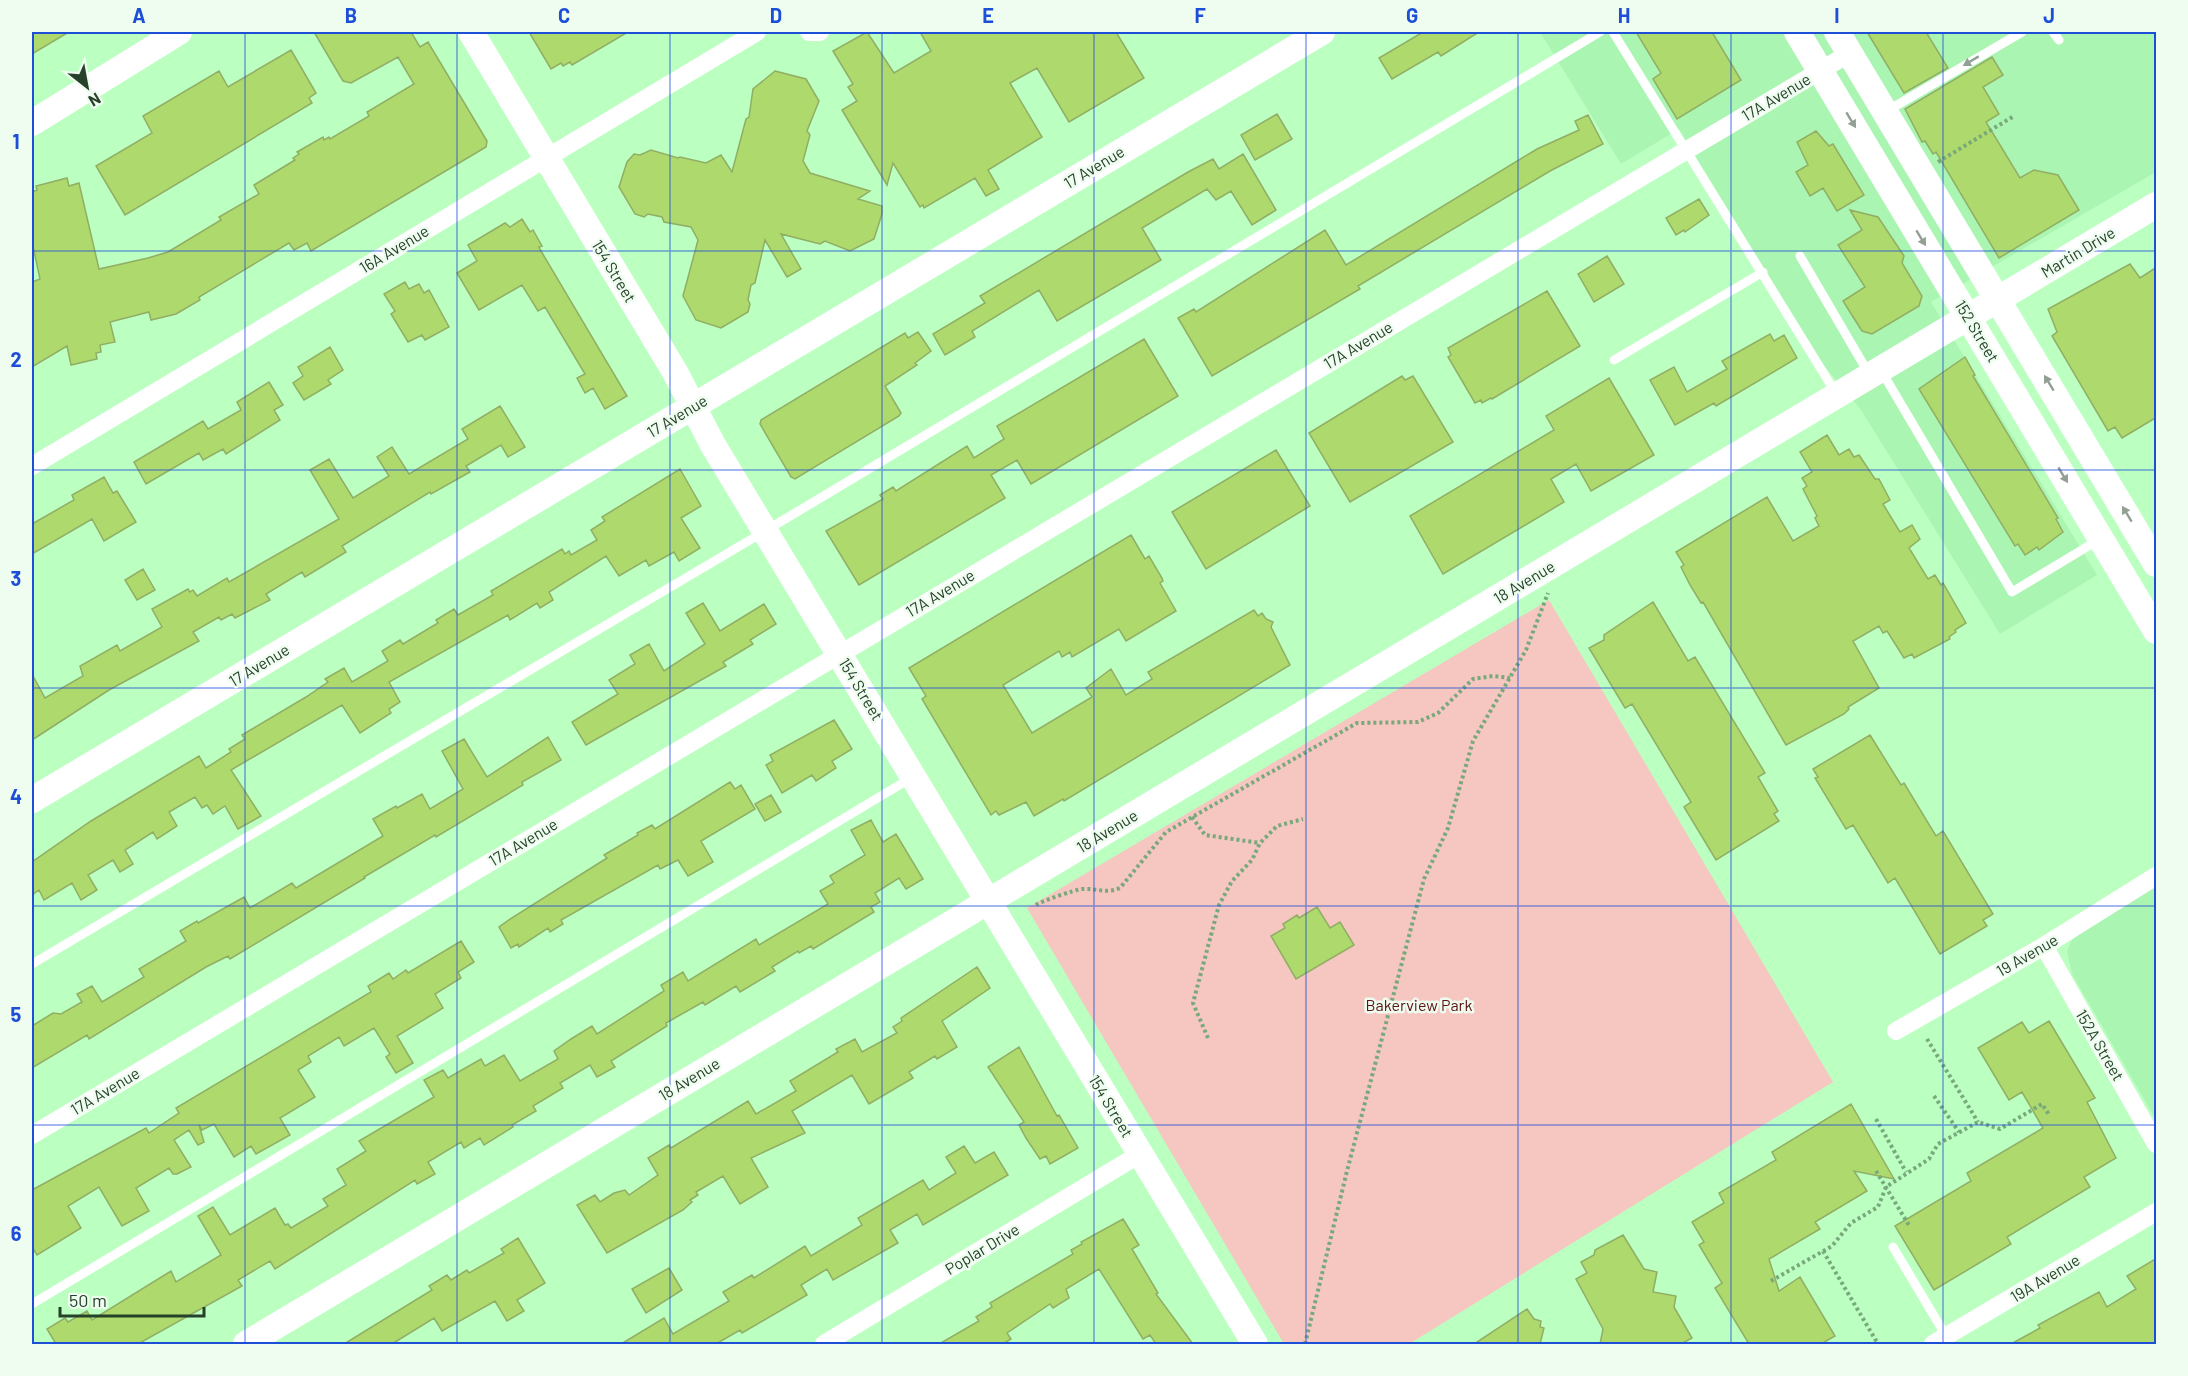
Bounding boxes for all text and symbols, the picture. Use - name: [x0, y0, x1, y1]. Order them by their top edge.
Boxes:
- text: A: [132, 3, 146, 27]
- text: B: [345, 3, 357, 27]
- text: C: [558, 3, 570, 27]
- text: D: [770, 3, 782, 27]
- text: E: [982, 3, 994, 27]
- text: F: [1194, 3, 1206, 27]
- text: G: [1406, 3, 1418, 27]
- text: H: [1618, 3, 1630, 27]
- text: I: [1834, 3, 1840, 27]
- text: J: [2043, 3, 2055, 27]
- one-way arrow: [1963, 56, 1979, 67]
- north arrow: [57, 57, 117, 117]
- street label: 17A Avenue: [1738, 69, 1814, 125]
- text: N: [86, 89, 104, 111]
- one-way arrow: [1845, 112, 1856, 128]
- text: 1: [12, 129, 20, 153]
- street label: 17 Avenue: [1060, 141, 1127, 192]
- street label: 16A Avenue: [356, 220, 432, 277]
- street label: Martin Drive: [2037, 222, 2118, 281]
- one-way arrow: [1916, 230, 1926, 247]
- street label: 154 Street: [588, 236, 640, 305]
- street label: 152 Street: [1951, 296, 2003, 365]
- street label: 17A Avenue: [1320, 317, 1396, 373]
- text: 2: [10, 347, 22, 371]
- one-way arrow: [2043, 375, 2054, 391]
- street label: 17 Avenue: [643, 390, 710, 441]
- one-way arrow: [2058, 466, 2069, 483]
- one-way arrow: [2121, 506, 2132, 522]
- street label: 18 Avenue: [1490, 556, 1558, 607]
- street label: 17A Avenue: [902, 565, 978, 621]
- text: 3: [11, 566, 21, 590]
- street label: 17 Avenue: [225, 639, 292, 690]
- street label: 154 Street: [835, 654, 887, 723]
- text: 4: [10, 784, 22, 808]
- street label: 18 Avenue: [1073, 805, 1141, 856]
- street label: 17A Avenue: [485, 814, 561, 870]
- street label: 19 Avenue: [1993, 929, 2061, 980]
- park label: Bakerview Park: [1366, 995, 1472, 1014]
- text: 5: [11, 1002, 22, 1026]
- street label: 152A Street: [2072, 1006, 2128, 1084]
- street label: 18 Avenue: [655, 1053, 723, 1104]
- street label: 17A Avenue: [67, 1063, 143, 1119]
- street label: 154 Street: [1085, 1071, 1137, 1140]
- street label: Poplar Drive: [941, 1219, 1022, 1278]
- text: 6: [11, 1221, 22, 1245]
- street label: 19A Avenue: [2007, 1249, 2083, 1306]
- scale bar: [60, 1280, 204, 1318]
- text: 50 m: [69, 1289, 107, 1311]

